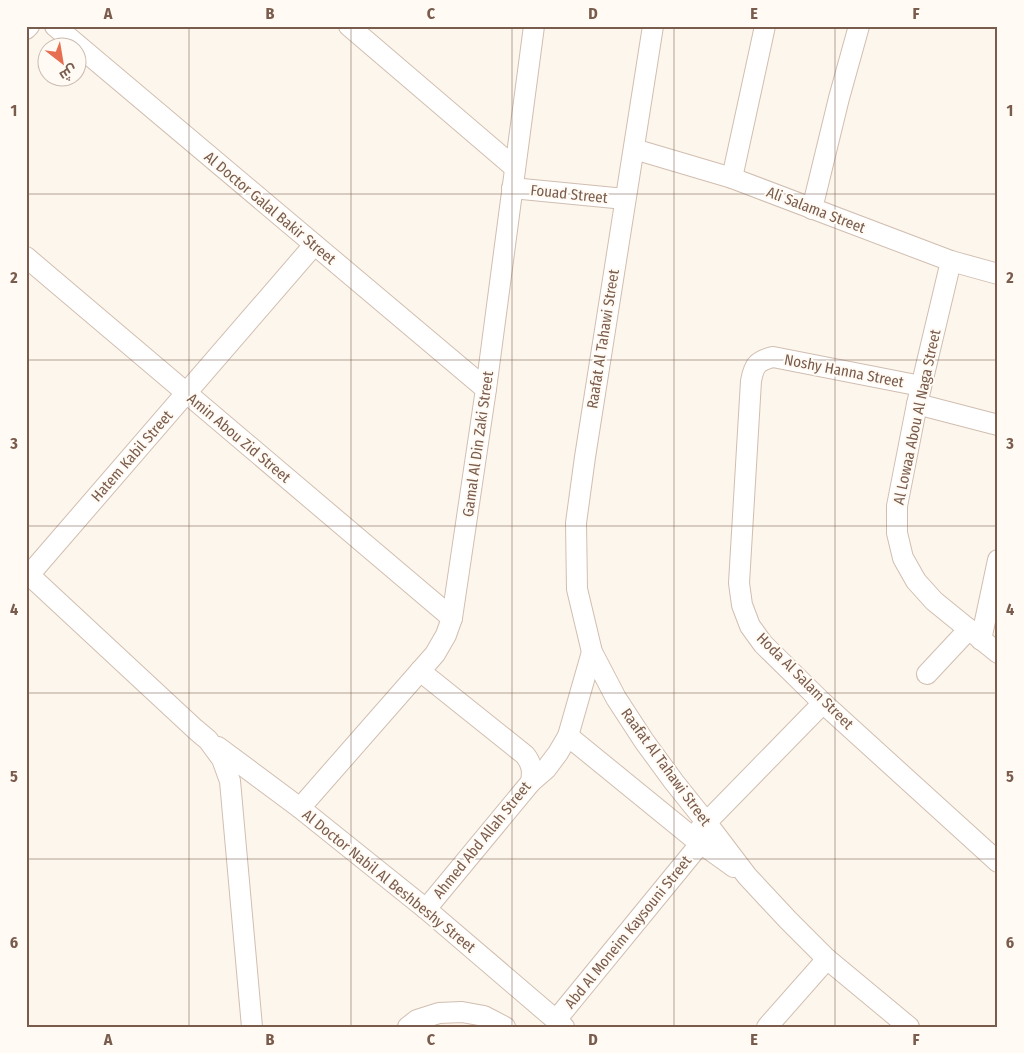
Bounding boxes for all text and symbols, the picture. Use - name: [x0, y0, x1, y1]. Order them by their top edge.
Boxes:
- text: A: [103, 4, 113, 23]
- text: B: [266, 4, 275, 23]
- text: C: [427, 4, 436, 23]
- text: D: [588, 4, 598, 23]
- text: E: [750, 4, 758, 23]
- text: F: [912, 4, 920, 23]
- north arrow: [38, 38, 88, 88]
- text: ش: [56, 61, 81, 85]
- text: 1: [11, 101, 17, 120]
- text: 1: [1007, 101, 1013, 120]
- street label: Al Doctor Galal Bakir Street: [201, 148, 339, 268]
- street label: Fouad Street: [529, 181, 609, 207]
- street label: Ali Salama Street: [764, 183, 868, 237]
- text: 2: [9, 268, 18, 287]
- street label: Raafat Al Tahawi Street: [583, 268, 623, 410]
- text: 2: [1005, 268, 1014, 287]
- street label: Al Lowaa Abou Al Naga Street: [890, 328, 944, 506]
- street label: Noshy Hanna Street: [783, 351, 905, 391]
- street label: Gamal Al Din Zaki Street: [459, 370, 497, 518]
- street label: Amin Abou Zid Street: [184, 390, 294, 486]
- street label: Hatem Kabil Street: [88, 407, 177, 505]
- text: 3: [9, 434, 18, 453]
- text: 3: [1005, 434, 1014, 453]
- text: 4: [10, 600, 18, 619]
- text: 4: [1006, 600, 1014, 619]
- street label: Hoda Al Salam Street: [753, 629, 857, 733]
- street label: Raafat Al Tahawi Street: [617, 705, 715, 829]
- text: 5: [10, 767, 18, 786]
- text: 5: [1006, 767, 1014, 786]
- street label: Ahmed Abd Allah Street: [429, 778, 535, 902]
- street label: Al Doctor Nabil Al Beshbeshy Street: [299, 806, 479, 956]
- street label: Abd Al Moneim Kaysouni Street: [561, 852, 695, 1012]
- text: 6: [10, 933, 18, 952]
- text: 6: [1006, 933, 1014, 952]
- text: A: [103, 1030, 113, 1049]
- text: B: [266, 1030, 275, 1049]
- text: C: [427, 1030, 436, 1049]
- text: D: [588, 1030, 598, 1049]
- text: E: [750, 1030, 758, 1049]
- text: F: [912, 1030, 920, 1049]

